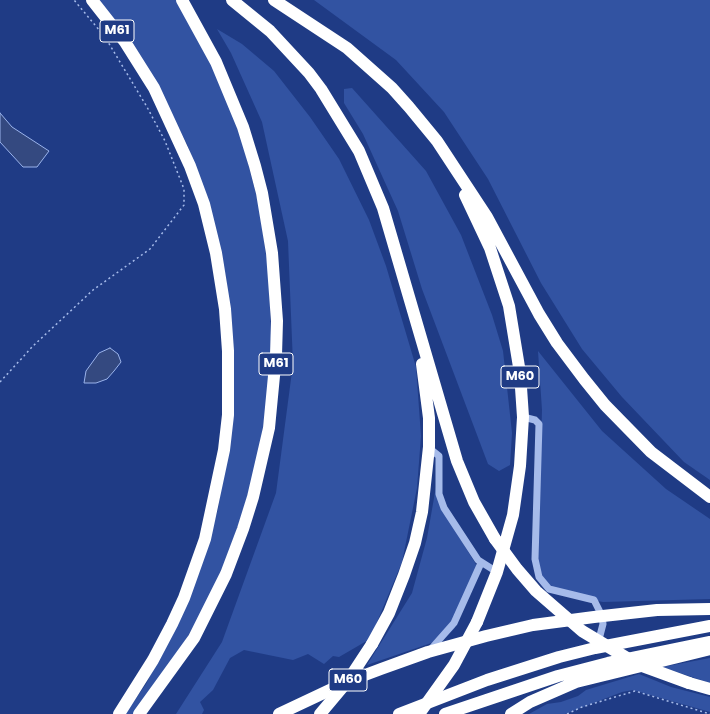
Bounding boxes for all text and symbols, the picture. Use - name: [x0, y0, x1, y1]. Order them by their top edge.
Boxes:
- road number: M61: [100, 20, 134, 42]
- road number: M61: [259, 353, 293, 375]
- road number: M60: [501, 366, 539, 388]
- road number: M60: [329, 669, 367, 691]

